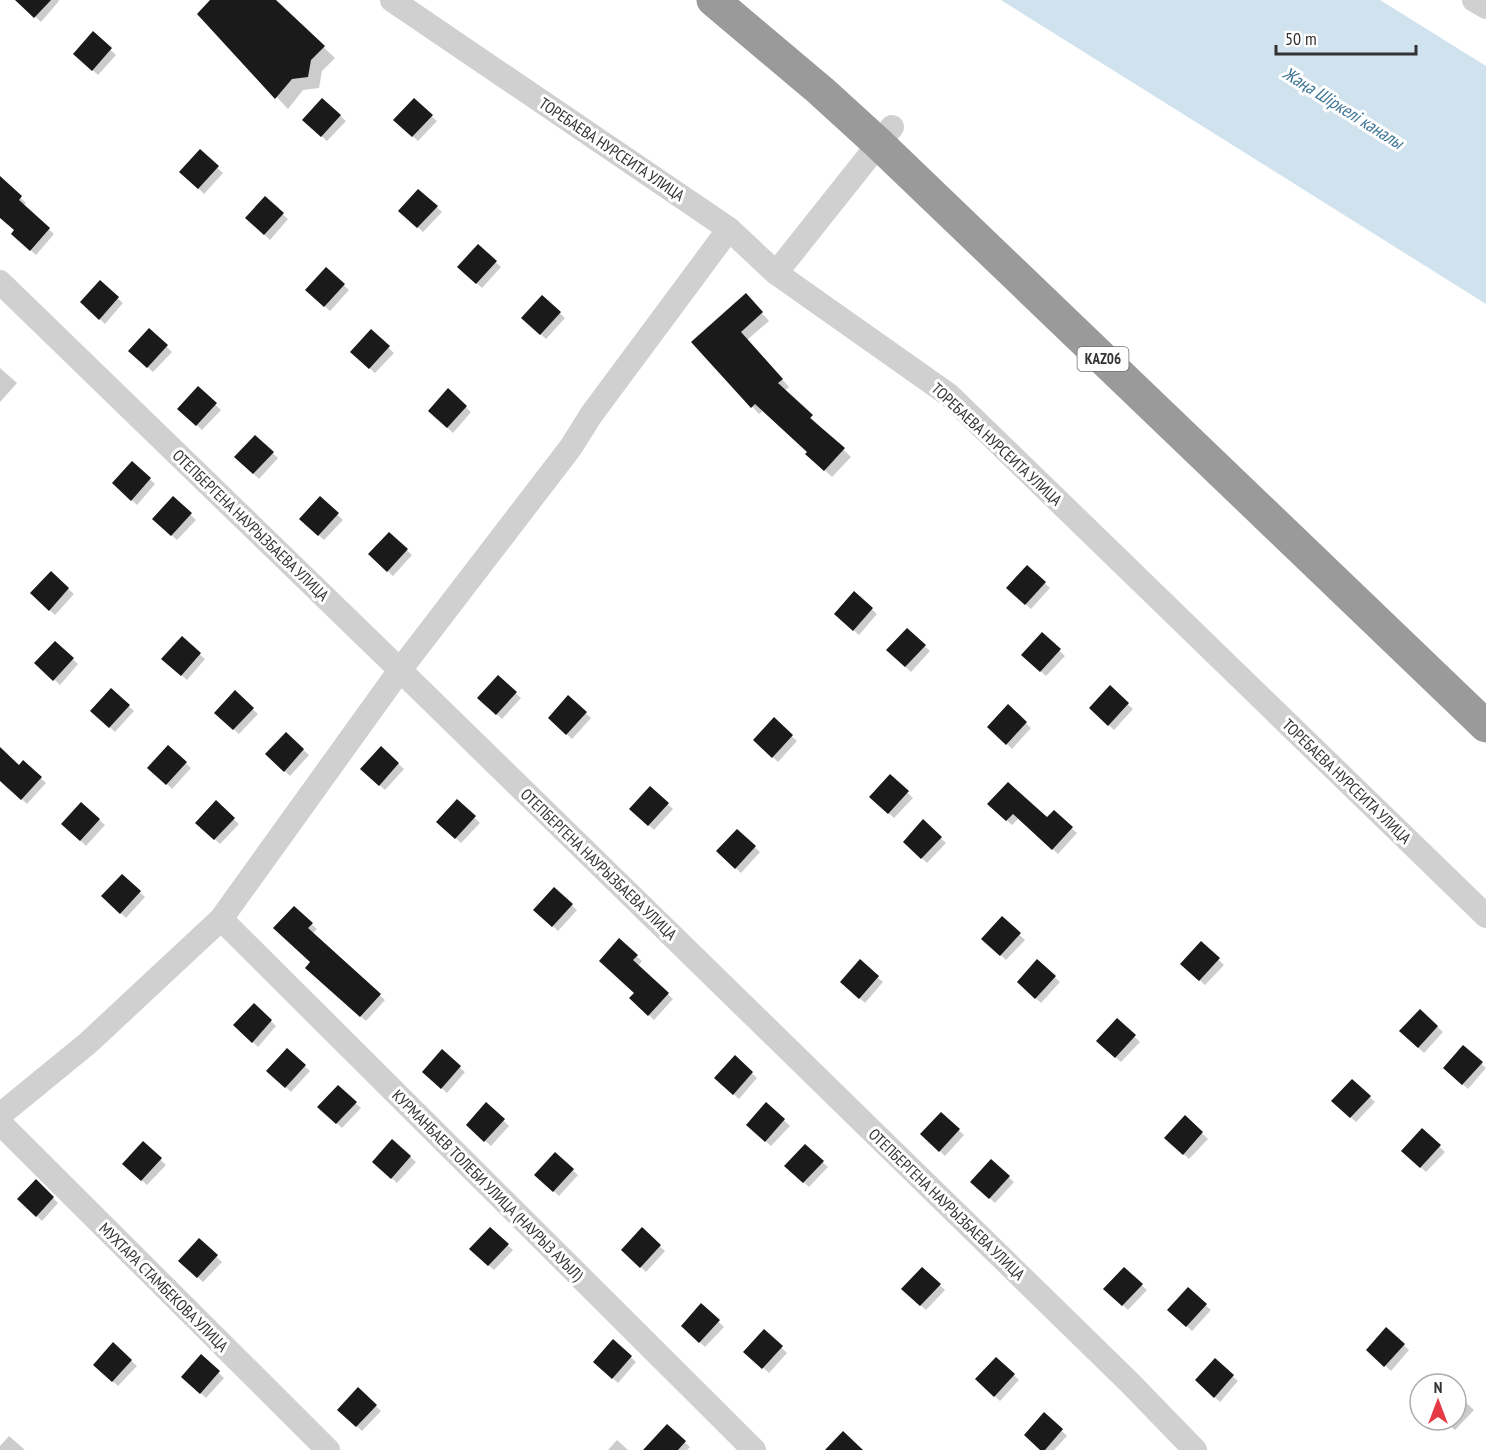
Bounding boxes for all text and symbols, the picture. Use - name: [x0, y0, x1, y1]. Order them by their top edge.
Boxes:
- scale bar: [1276, 18, 1416, 56]
- text: 50 m: [1285, 27, 1317, 50]
- water label: Жаңа Шіркелі каналы: [1278, 61, 1409, 154]
- street label: ТОРЕБАЕВА НУРСЕИТА УЛИЦА: [535, 93, 689, 205]
- road number: KАZ06: [1078, 347, 1128, 371]
- street label: ТОРЕБАЕВА НУРСЕИТА УЛИЦА: [928, 378, 1067, 510]
- street label: ОТЕПБЕРГЕНА НАУРЫЗБАЕВА УЛИЦА: [169, 445, 334, 605]
- street label: ТОРЕБАЕВА НУРСЕИТА УЛИЦА: [1279, 714, 1416, 848]
- street label: ОТЕПБЕРГЕНА НАУРЫЗБАЕВА УЛИЦА: [517, 784, 682, 944]
- street label: КУРМАНБАЕВ ТОЛЕБИ УЛИЦА (НАУРЫЗ АУЫЛ): [388, 1085, 588, 1285]
- street label: ОТЕПБЕРГЕНА НАУРЫЗБАЕВА УЛИЦА: [865, 1124, 1030, 1284]
- street label: МУХТАРА СТАМБЕКОВА УЛИЦА: [95, 1218, 233, 1356]
- north arrow: [1408, 1372, 1468, 1432]
- text: N: [1434, 1377, 1442, 1397]

